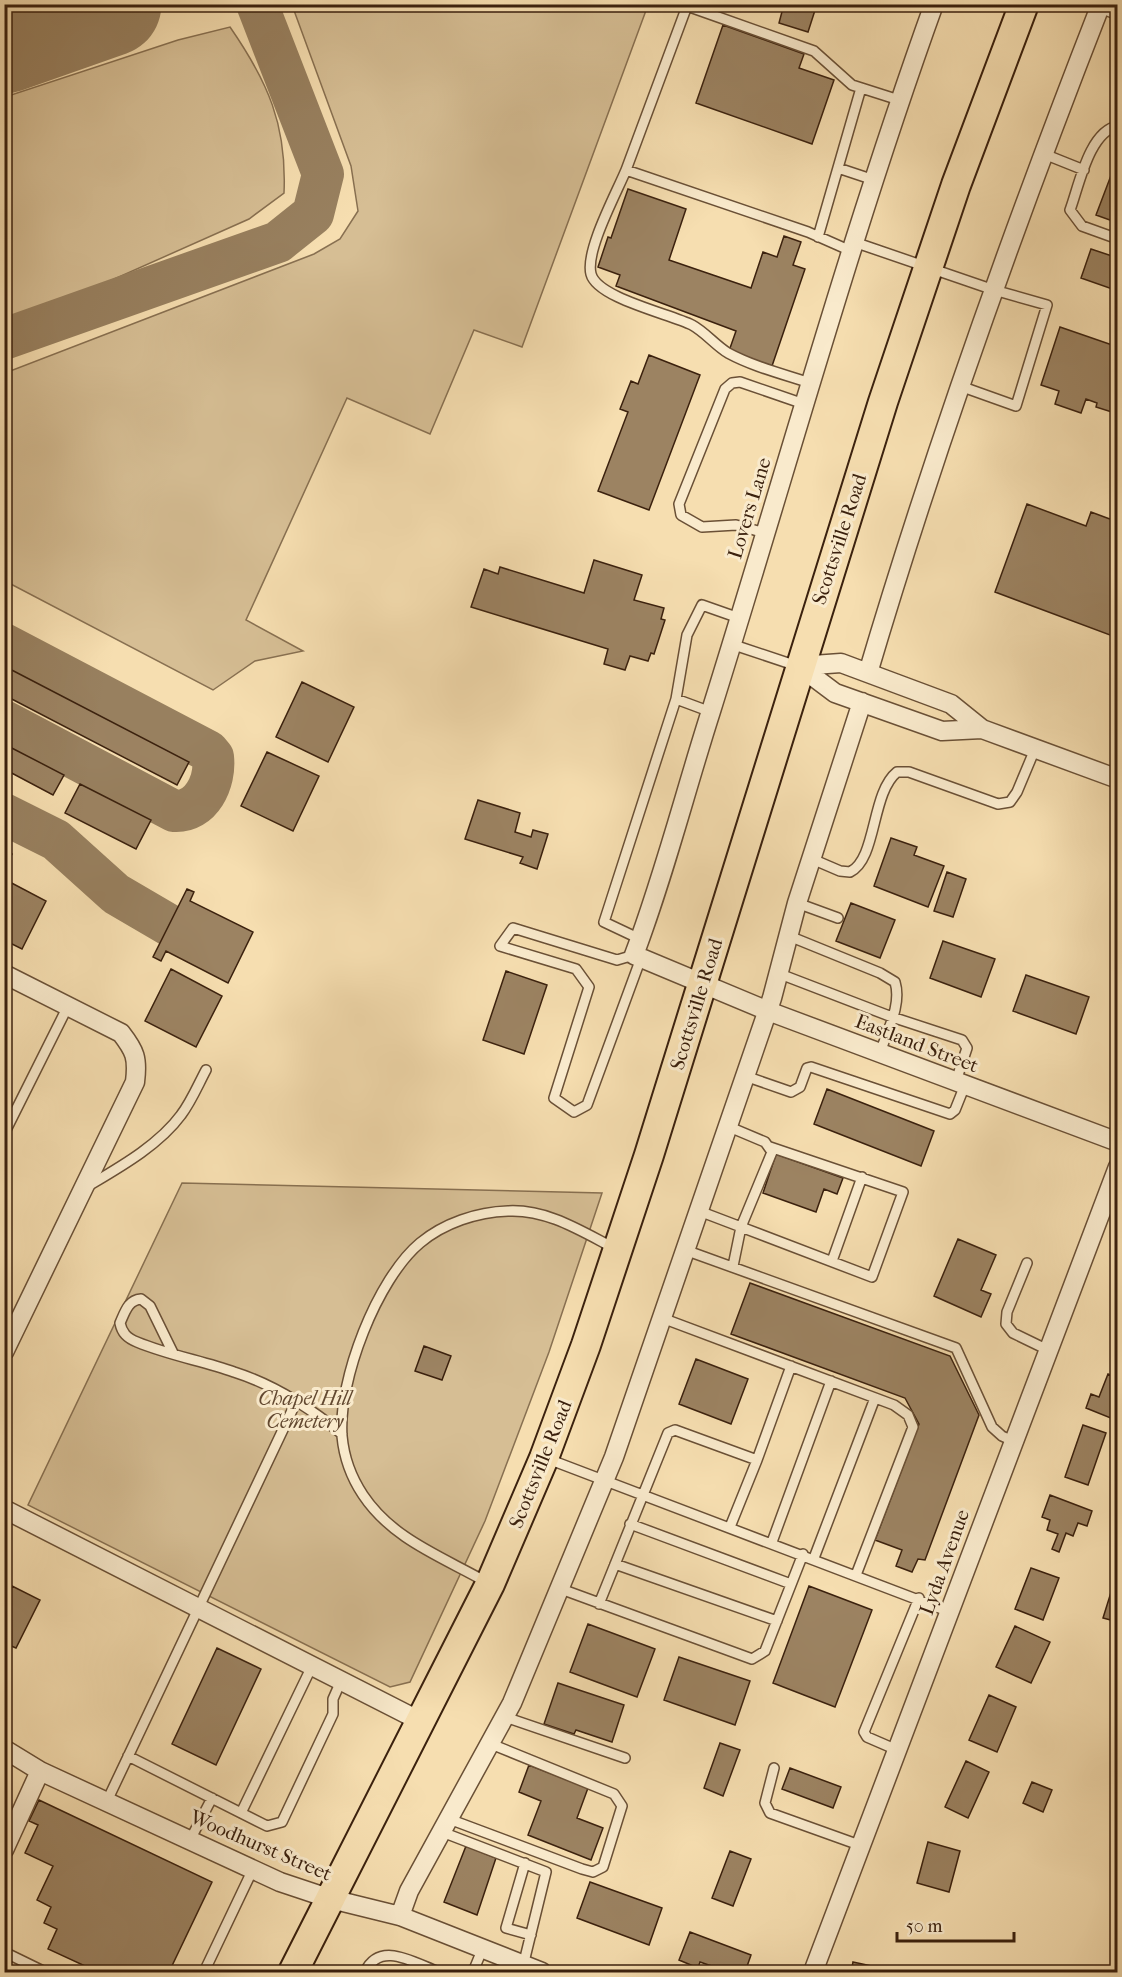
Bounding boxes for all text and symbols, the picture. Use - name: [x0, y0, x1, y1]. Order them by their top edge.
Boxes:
- street label: Lovers Lane: [723, 455, 776, 561]
- street label: Scottsville Road: [807, 470, 872, 608]
- street label: Scottsville Road: [666, 934, 728, 1073]
- street label: Eastland Street: [852, 1009, 982, 1078]
- park label: Chapel Hill Cemetery: [258, 1387, 354, 1433]
- street label: Scottsville Road: [504, 1396, 577, 1532]
- street label: Lyda Avenue: [915, 1506, 974, 1618]
- street label: Woodhurst Street: [185, 1805, 335, 1886]
- scale bar: [897, 1905, 1014, 1943]
- text: 50 m: [906, 1916, 943, 1937]

